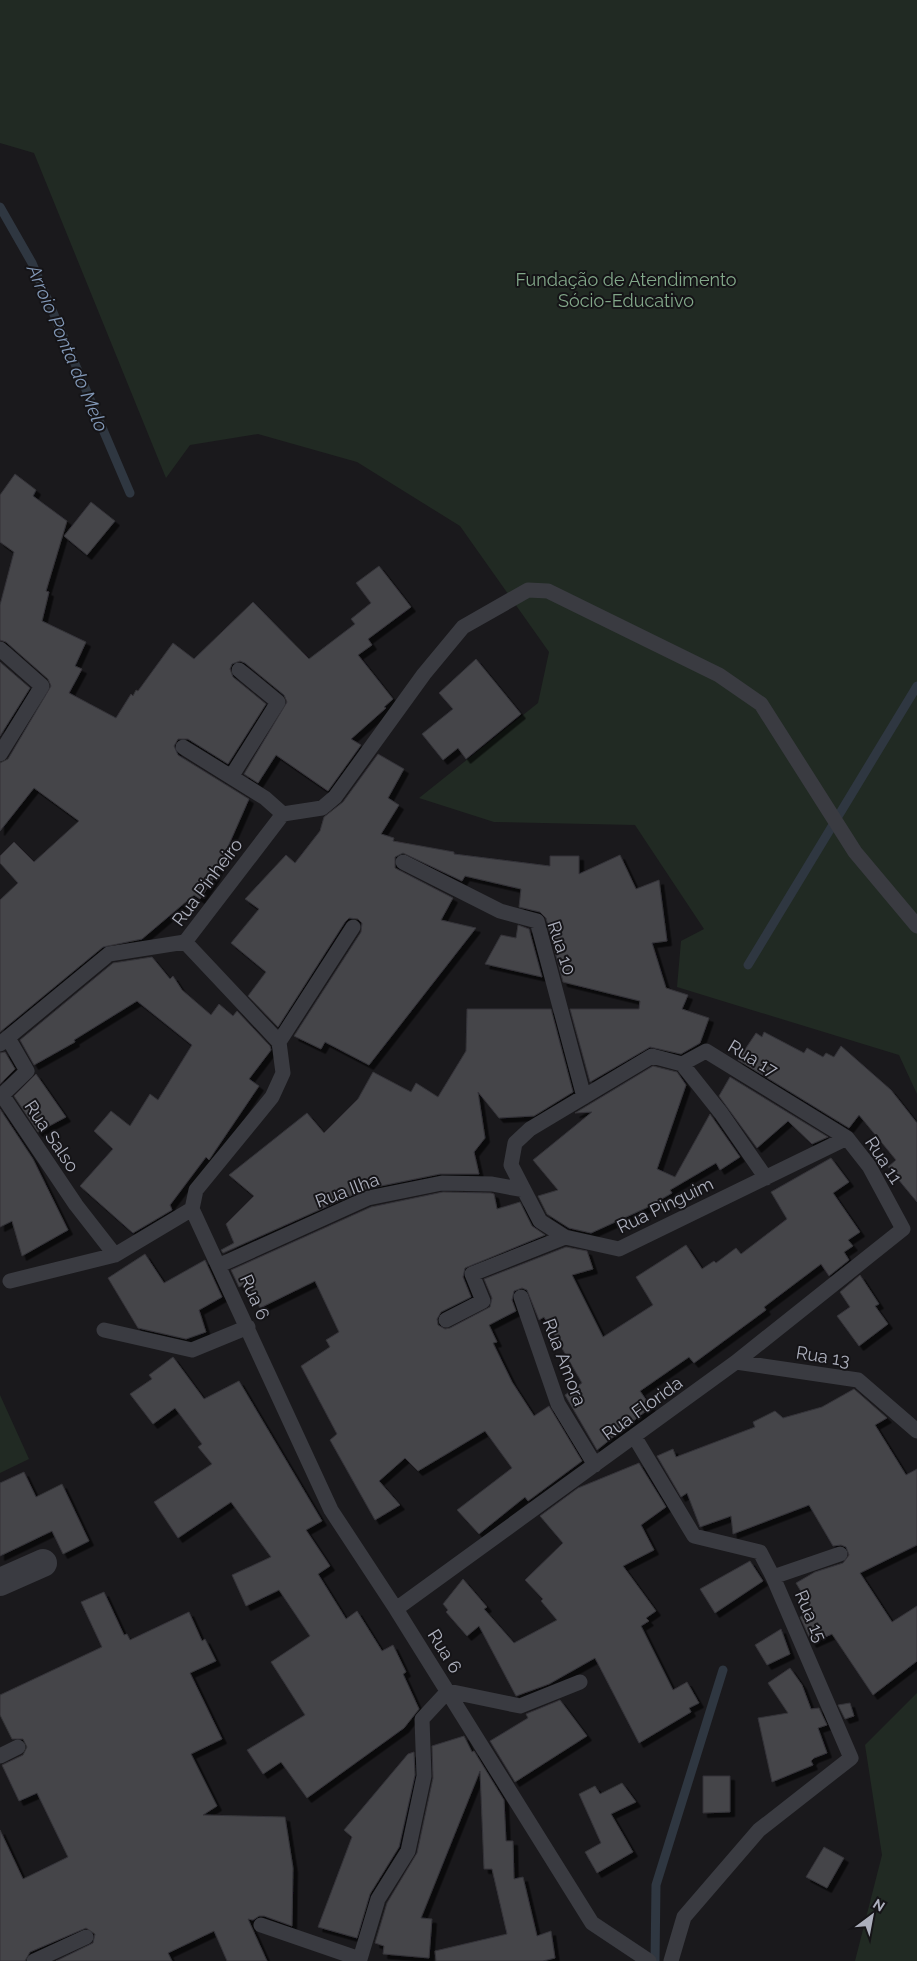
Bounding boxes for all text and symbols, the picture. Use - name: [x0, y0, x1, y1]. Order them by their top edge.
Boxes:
- water label: Arroio Ponta do Melo: [22, 260, 113, 435]
- park label: Fundação de Atendimento Sócio-Educativo: [516, 269, 737, 311]
- street label: Rua Pinheiro: [167, 834, 247, 930]
- street label: Rua 10: [543, 918, 581, 978]
- street label: Rua 17: [724, 1035, 782, 1081]
- street label: Rua Salso: [20, 1096, 84, 1176]
- street label: Rua 11: [861, 1132, 907, 1188]
- street label: Rua Ilha: [312, 1168, 382, 1212]
- street label: Rua Pinguim: [613, 1173, 717, 1237]
- street label: Rua 6: [236, 1271, 274, 1323]
- street label: Rua Amora: [539, 1315, 591, 1409]
- street label: Rua 13: [795, 1341, 851, 1371]
- street label: Rua Florida: [598, 1372, 686, 1444]
- street label: Rua 15: [791, 1587, 831, 1645]
- street label: Rua 6: [423, 1625, 467, 1677]
- north arrow: [847, 1891, 897, 1941]
- text: N: [870, 1895, 888, 1915]

